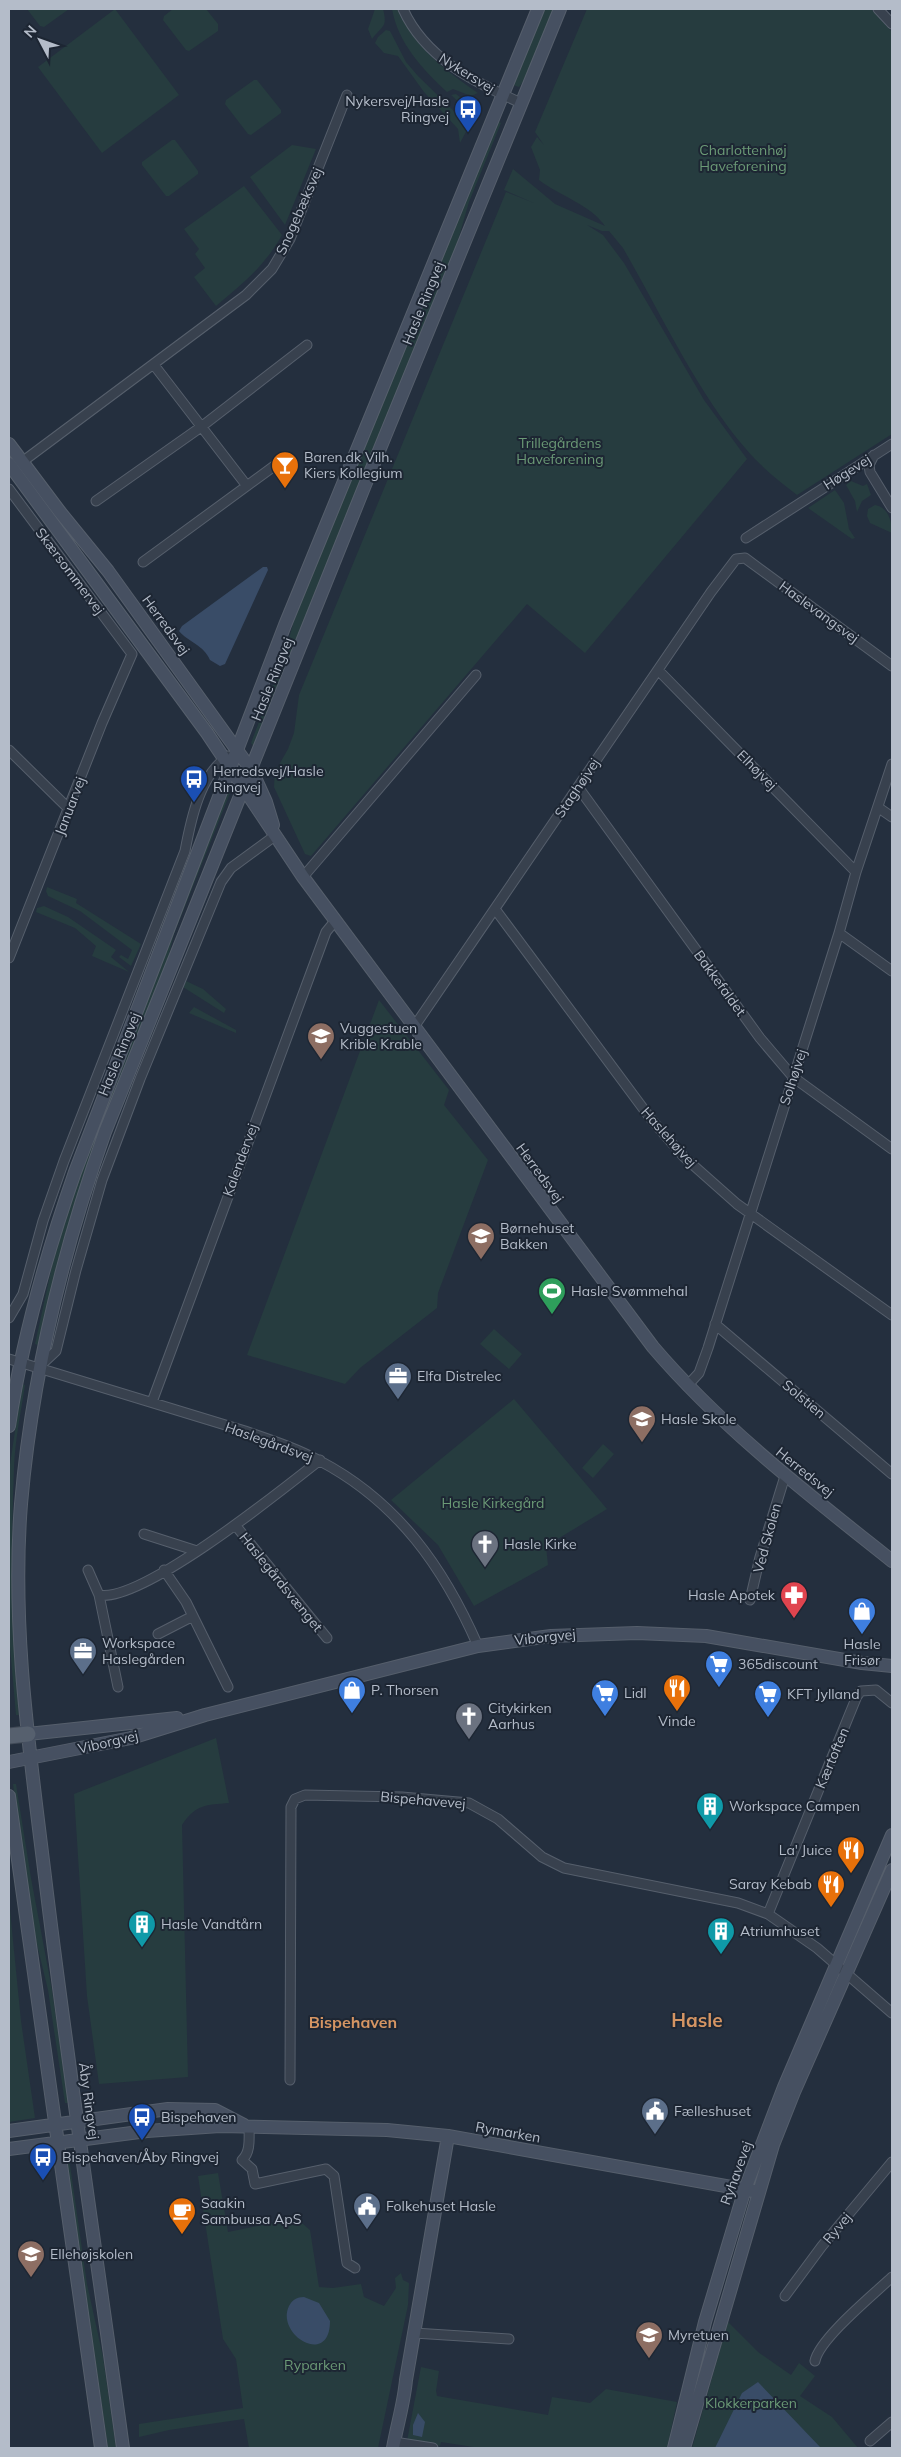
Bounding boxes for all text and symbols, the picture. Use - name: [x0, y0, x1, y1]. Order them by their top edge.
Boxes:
- north arrow: [15, 15, 65, 65]
- text: N: [20, 22, 40, 41]
- street label: Nykersvej: [436, 49, 498, 97]
- place label: Nykersvej/Hasle Ringvej: [345, 92, 449, 126]
- bus stop icon: Nykersvej/Hasle Ringvej: [453, 94, 483, 133]
- park label: Charlottenhøj Haveforening: [699, 141, 787, 175]
- street label: Snogebæksvej: [272, 164, 326, 258]
- street label: Hasle Ringvej: [398, 259, 448, 347]
- park label: Trillegårdens Haveforening: [516, 434, 604, 468]
- place label: Baren.dk Vilh. Kiers Kollegium: [304, 448, 403, 482]
- bar icon: Baren.dk Vilh. Kiers Kollegium: [270, 450, 300, 489]
- street label: Høgevej: [820, 450, 874, 494]
- street label: Skærsommervej: [31, 524, 109, 618]
- street label: Haslevangsvej: [776, 577, 862, 647]
- street label: Herredsvej: [138, 592, 194, 658]
- street label: Hasle Ringvej: [247, 635, 297, 723]
- street label: Elhøjvej: [733, 746, 781, 794]
- street label: Staghøjvej: [550, 755, 604, 821]
- place label: Herredsvej/Hasle Ringvej: [213, 762, 324, 796]
- bus stop icon: Herredsvej/Hasle Ringvej: [179, 764, 209, 803]
- street label: Januarvej: [51, 774, 89, 838]
- street label: Bakkefaldet: [690, 947, 750, 1020]
- street label: Hasle Ringvej: [94, 1010, 144, 1098]
- place label: Vuggestuen Krible Krable: [340, 1019, 422, 1053]
- school or university icon: Vuggestuen Krible Krable: [306, 1021, 336, 1060]
- street label: Solhøjvej: [776, 1047, 810, 1107]
- street label: Haslehøjvej: [637, 1103, 701, 1171]
- street label: Kalendervej: [219, 1121, 261, 1199]
- street label: Herredsvej: [512, 1140, 568, 1206]
- place label: Børnehuset Bakken: [500, 1219, 574, 1253]
- school or university icon: Børnehuset Bakken: [466, 1221, 496, 1260]
- sports icon: Hasle Svømmehal: [537, 1276, 567, 1315]
- place label: Hasle Svømmehal: [571, 1282, 688, 1300]
- office icon: Elfa Distrelec: [383, 1361, 413, 1400]
- place label: Elfa Distrelec: [417, 1367, 501, 1385]
- street label: Solstien: [779, 1376, 829, 1422]
- school or university icon: Hasle Skole: [627, 1404, 657, 1443]
- place label: Hasle Skole: [661, 1410, 736, 1428]
- street label: Haslegårdsvej: [223, 1418, 315, 1466]
- street label: Herredsvej: [772, 1443, 838, 1501]
- park label: Hasle Kirkegård: [442, 1494, 544, 1512]
- street label: Ved Skolen: [749, 1501, 785, 1575]
- street label: Haslegårdsvænget: [235, 1529, 327, 1635]
- church icon: Hasle Kirke: [470, 1529, 500, 1568]
- place label: Hasle Kirke: [504, 1535, 577, 1553]
- pharmacy icon: Hasle Apotek: [779, 1580, 809, 1619]
- place label: Hasle Apotek: [688, 1586, 776, 1604]
- shop icon: Hasle Frisør: [847, 1596, 877, 1635]
- street label: Viborgvej: [514, 1625, 576, 1649]
- place label: Workspace Haslegården: [102, 1634, 185, 1668]
- place label: Hasle Frisør: [843, 1635, 881, 1669]
- office icon: Workspace Haslegården: [68, 1636, 98, 1675]
- supermarket icon: 365discount: [704, 1649, 734, 1688]
- place label: 365discount: [738, 1655, 818, 1673]
- restaurant icon: Vinde: [662, 1673, 692, 1712]
- shop icon: P. Thorsen: [337, 1675, 367, 1714]
- supermarket icon: Lidl: [590, 1678, 620, 1717]
- supermarket icon: KFT Jylland: [753, 1679, 783, 1718]
- place label: P. Thorsen: [371, 1681, 439, 1699]
- place label: Lidl: [624, 1684, 647, 1702]
- place label: KFT Jylland: [787, 1685, 860, 1703]
- place label: Citykirken Aarhus: [488, 1699, 552, 1733]
- church icon: Citykirken Aarhus: [454, 1701, 484, 1740]
- place label: Vinde: [658, 1712, 696, 1730]
- street label: Kærtoften: [811, 1725, 853, 1791]
- street label: Viborgvej: [76, 1726, 140, 1758]
- street label: Bispehavevej: [380, 1787, 466, 1813]
- building icon: Workspace Campen: [695, 1791, 725, 1830]
- place label: Workspace Campen: [729, 1797, 860, 1815]
- restaurant icon: La' Juice: [836, 1835, 866, 1874]
- place label: La' Juice: [779, 1841, 832, 1859]
- restaurant icon: Saray Kebab: [816, 1869, 846, 1908]
- place label: Saray Kebab: [729, 1875, 812, 1893]
- building icon: Hasle Vandtårn: [127, 1909, 157, 1948]
- place label: Hasle Vandtårn: [161, 1915, 262, 1933]
- building icon: Atriumhuset: [706, 1916, 736, 1955]
- place label: Atriumhuset: [740, 1922, 820, 1940]
- district label: Hasle: [671, 2008, 723, 2032]
- district label: Bispehaven: [309, 2012, 397, 2032]
- street label: Åby Ringvej: [75, 2061, 103, 2141]
- public building icon: Fælleshuset: [640, 2096, 670, 2135]
- bus stop icon: Bispehaven: [127, 2102, 157, 2141]
- place label: Fælleshuset: [674, 2102, 751, 2120]
- place label: Bispehaven: [161, 2108, 237, 2126]
- street label: Rymarken: [474, 2117, 542, 2147]
- street label: Ryhavevej: [716, 2139, 756, 2207]
- bus stop icon: Bispehaven/Åby Ringvej: [28, 2142, 58, 2181]
- place label: Bispehaven/Åby Ringvej: [62, 2148, 219, 2166]
- public building icon: Folkehuset Hasle: [352, 2191, 382, 2230]
- place label: Saakin Sambuusa ApS: [201, 2194, 302, 2228]
- cafe icon: Saakin Sambuusa ApS: [167, 2196, 197, 2235]
- place label: Folkehuset Hasle: [386, 2197, 496, 2215]
- street label: Ryvej: [819, 2209, 855, 2247]
- school or university icon: Ellehøjskolen: [16, 2239, 46, 2278]
- place label: Ellehøjskolen: [50, 2245, 133, 2263]
- school or university icon: Myretuen: [634, 2320, 664, 2359]
- place label: Myretuen: [668, 2326, 729, 2344]
- park label: Ryparken: [284, 2356, 346, 2374]
- park label: Klokkerparken: [705, 2394, 797, 2412]

